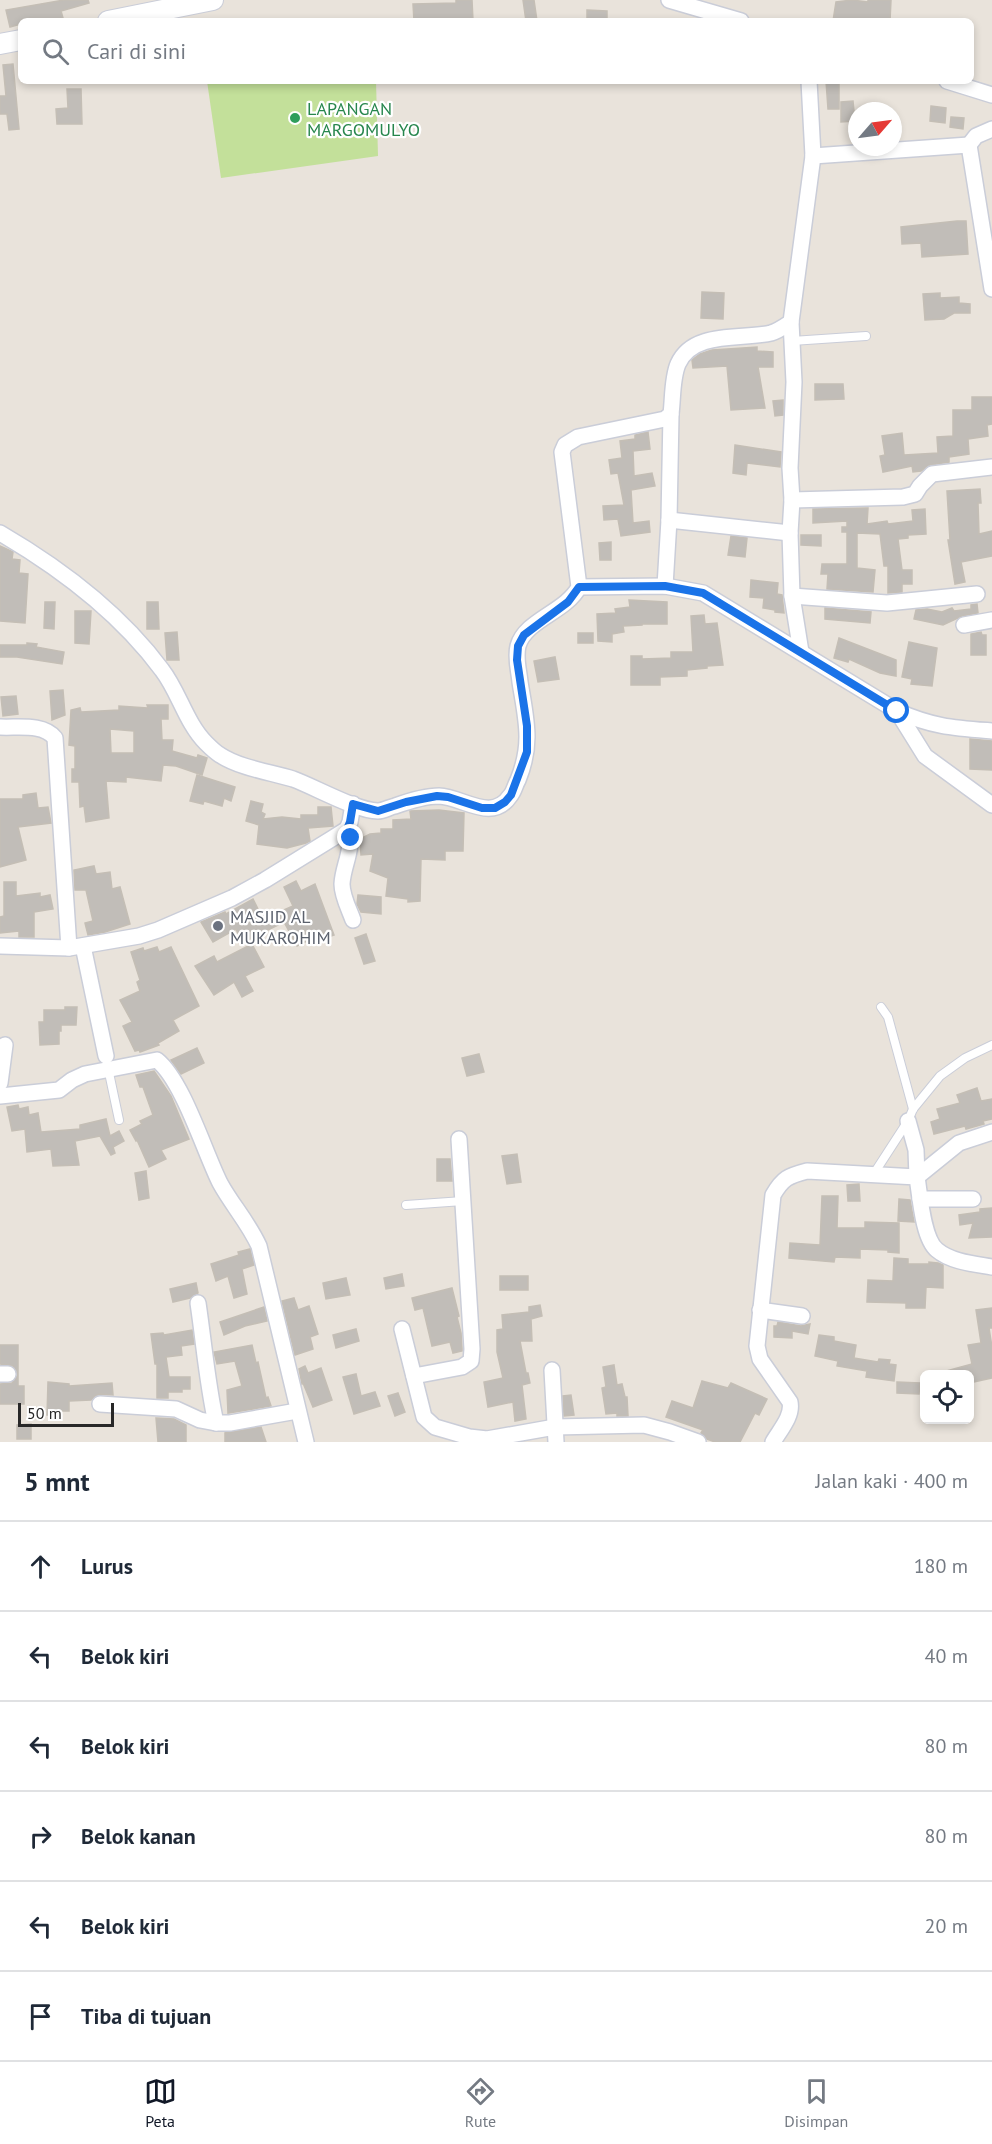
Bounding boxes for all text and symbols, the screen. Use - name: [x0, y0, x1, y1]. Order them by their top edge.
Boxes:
- search box: [18, 18, 974, 84]
- icon: search: [39, 35, 72, 68]
- text: Cari di sini: [87, 37, 186, 65]
- place label: LAPANGAN MARGOMULYO: [307, 97, 420, 141]
- north arrow: [848, 102, 902, 156]
- marker: LAPANGAN MARGOMULYO: [288, 111, 302, 125]
- route start: [883, 697, 909, 723]
- route end: [337, 824, 363, 850]
- place label: MASJID AL MUKAROHIM: [230, 905, 331, 949]
- marker: MASJID AL MUKAROHIM: [211, 919, 225, 933]
- map controls: [920, 1370, 974, 1424]
- button: locate: [920, 1370, 974, 1424]
- scale bar: [18, 1400, 114, 1428]
- text: 50 m: [27, 1403, 62, 1423]
- text: 5 mnt: [24, 1465, 90, 1498]
- text: Jalan kaki · 400 m: [815, 1468, 968, 1494]
- icon: ahead: [24, 1550, 57, 1583]
- text: Lurus: [81, 1552, 133, 1580]
- text: 180 m: [914, 1553, 968, 1579]
- icon: left: [24, 1640, 57, 1673]
- text: Belok kiri: [81, 1642, 170, 1670]
- text: 40 m: [925, 1643, 968, 1669]
- icon: left: [24, 1730, 57, 1763]
- text: Belok kiri: [81, 1732, 170, 1760]
- text: 80 m: [925, 1733, 968, 1759]
- icon: right: [24, 1820, 57, 1853]
- text: Belok kanan: [81, 1822, 196, 1850]
- text: 80 m: [925, 1823, 968, 1849]
- icon: left: [24, 1910, 57, 1943]
- text: Belok kiri: [81, 1912, 170, 1940]
- text: 20 m: [925, 1913, 968, 1939]
- icon: arrive: [24, 2000, 57, 2033]
- text: Tiba di tujuan: [81, 2002, 211, 2030]
- tab: Peta: [144, 2075, 177, 2131]
- tab: Rute: [464, 2075, 497, 2131]
- tab: Disimpan: [784, 2075, 848, 2131]

